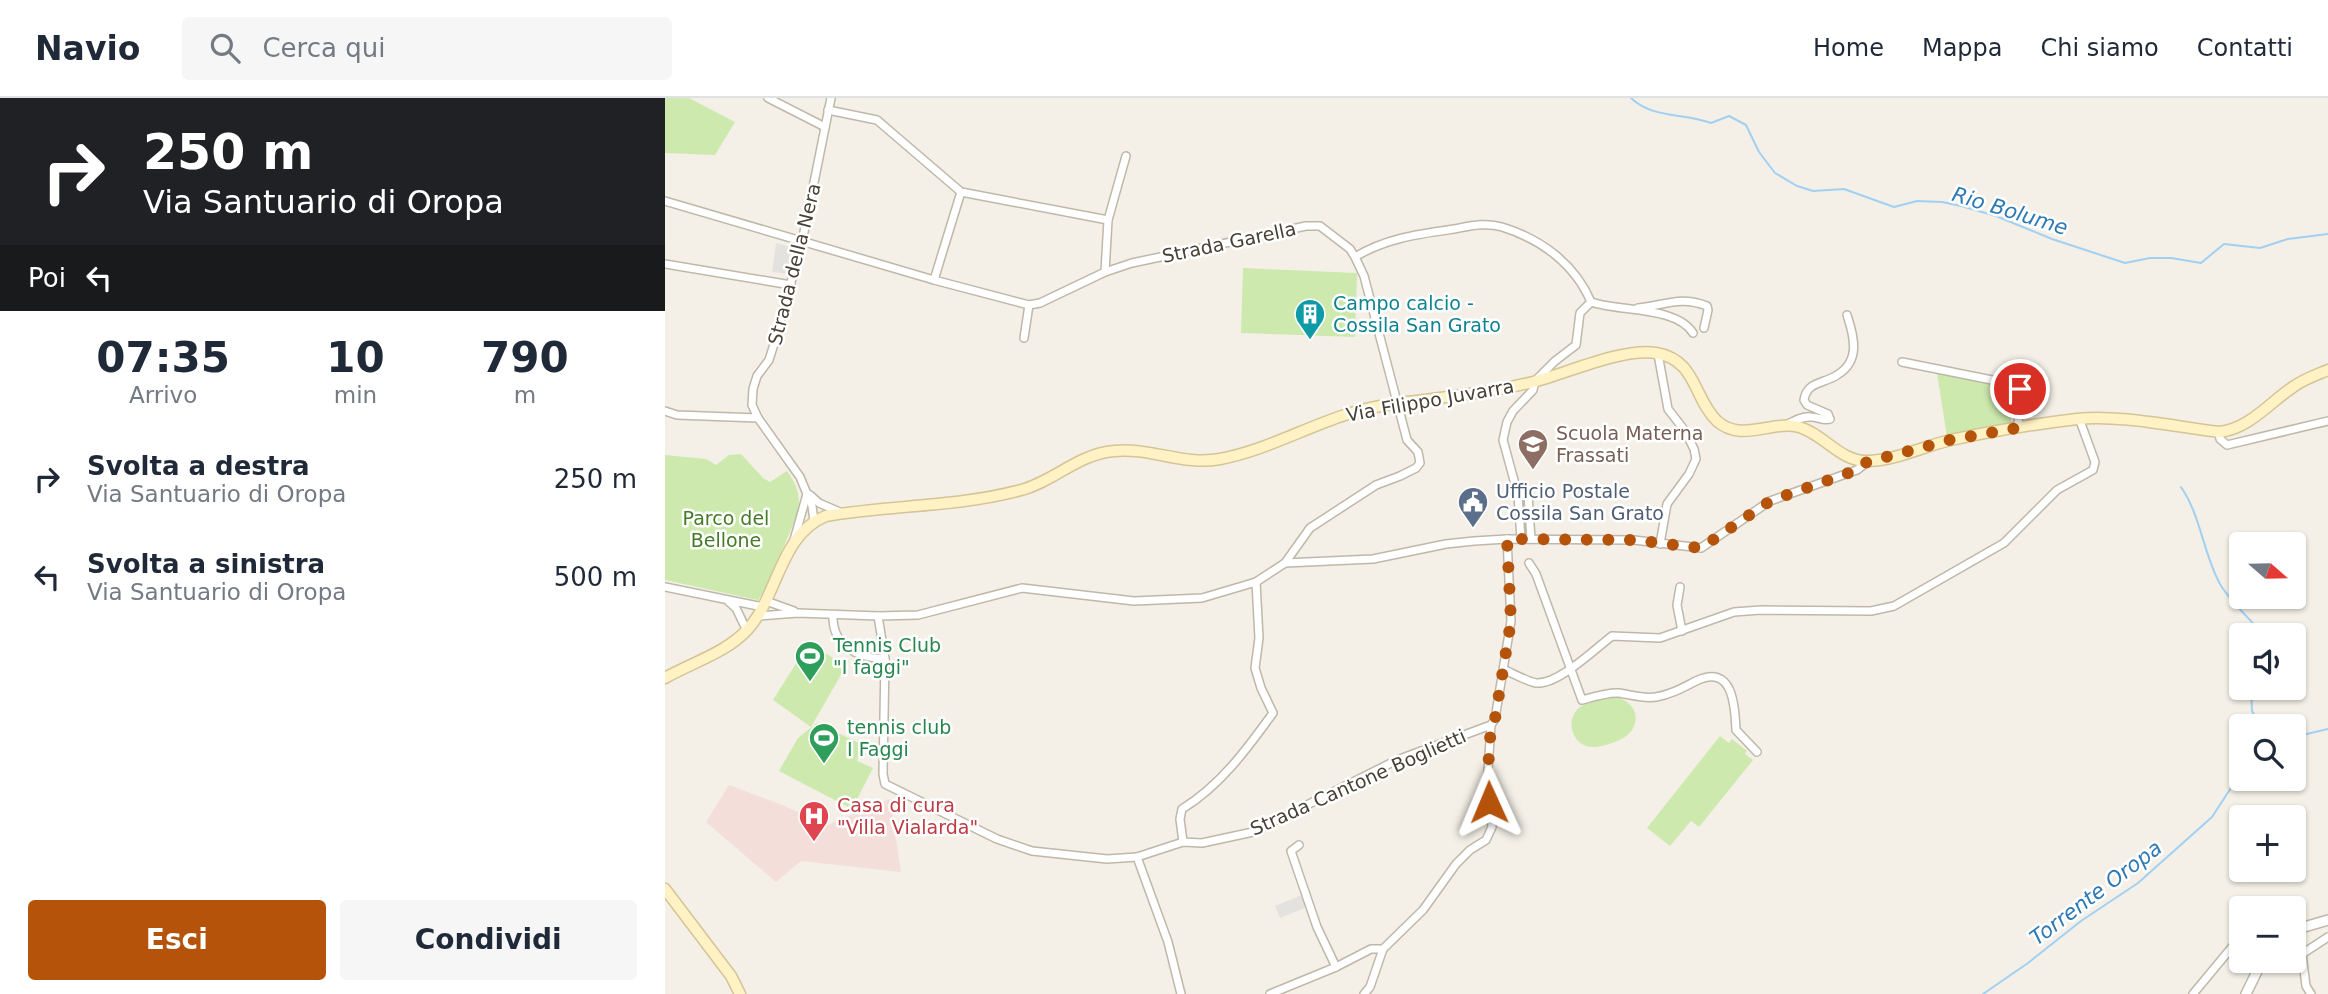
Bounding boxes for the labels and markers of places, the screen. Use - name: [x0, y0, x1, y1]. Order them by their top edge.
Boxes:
- place label: Campo calcio - Cossila San Grato: [1333, 292, 1501, 336]
- building icon: Campo calcio - Cossila San Grato: [1293, 297, 1327, 341]
- pin: [1990, 359, 2050, 419]
- place label: Scuola Materna Frassati: [1556, 422, 1703, 466]
- school or university icon: Scuola Materna Frassati: [1516, 427, 1550, 471]
- place label: Ufficio Postale Cossila San Grato: [1496, 480, 1664, 524]
- public building icon: Ufficio Postale Cossila San Grato: [1456, 485, 1490, 529]
- place label: Tennis Club "I faggi": [832, 634, 941, 678]
- sports icon: Tennis Club "I faggi": [793, 639, 827, 683]
- place label: tennis club I Faggi: [847, 716, 951, 760]
- sports icon: tennis club I Faggi: [807, 721, 841, 765]
- place label: Casa di cura "Villa Vialarda": [837, 794, 978, 838]
- hospital icon: Casa di cura "Villa Vialarda": [797, 799, 831, 843]

